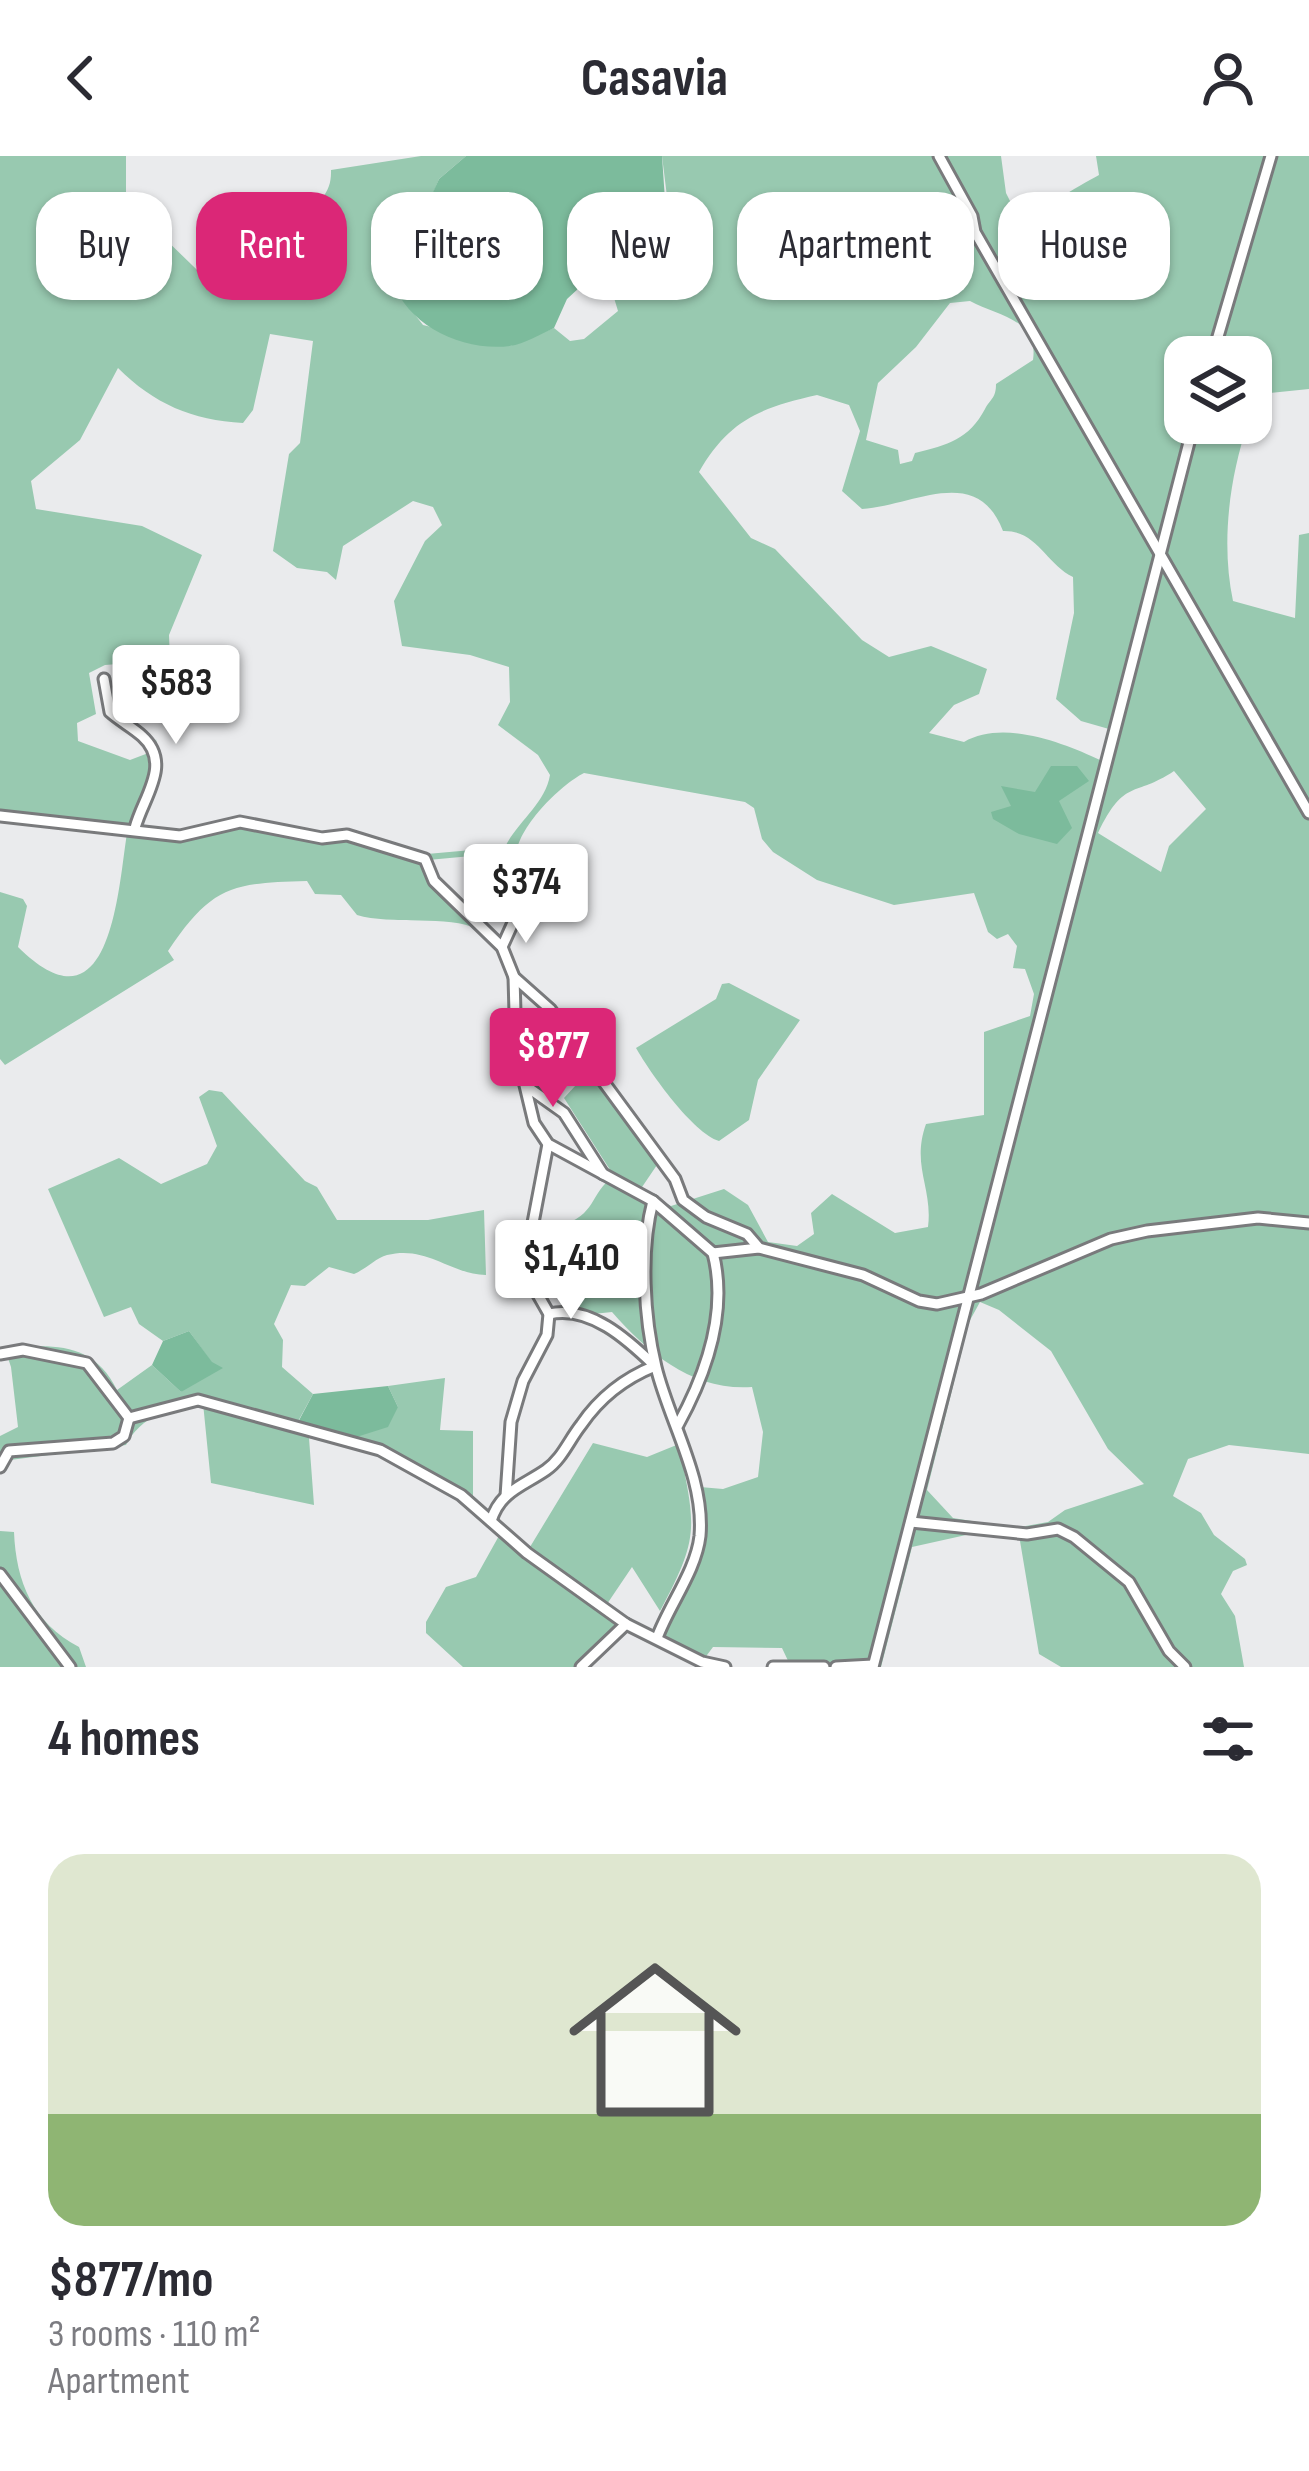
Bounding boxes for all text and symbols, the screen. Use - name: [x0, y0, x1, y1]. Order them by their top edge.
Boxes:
- icon: back: [48, 45, 114, 111]
- icon: person: [1195, 45, 1261, 111]
- text: Casavia: [581, 46, 728, 111]
- chip: Buy: [36, 192, 172, 300]
- chip: Rent: [196, 192, 347, 300]
- chip: Filters: [371, 192, 543, 300]
- chip: New: [567, 192, 713, 300]
- chip: Apartment: [737, 192, 974, 300]
- chip: House: [998, 192, 1170, 300]
- map controls: [1164, 336, 1272, 444]
- button: layers: [1164, 336, 1272, 444]
- pin: $583: [105, 645, 247, 747]
- text: $583: [140, 660, 212, 707]
- pin: $374: [455, 844, 597, 946]
- text: $374: [491, 859, 561, 906]
- pin: $877: [482, 1008, 624, 1110]
- text: $877: [517, 1023, 589, 1070]
- pin: $1,410: [473, 1220, 669, 1322]
- text: $1,410: [522, 1235, 620, 1282]
- icon: filters: [1195, 1706, 1261, 1772]
- text: 4 homes: [48, 1709, 200, 1770]
- icon: home: [547, 1932, 763, 2148]
- text: $877/mo: [48, 2250, 213, 2311]
- text: 3 rooms · 110 m²: [48, 2311, 261, 2358]
- text: Apartment: [48, 2358, 190, 2405]

